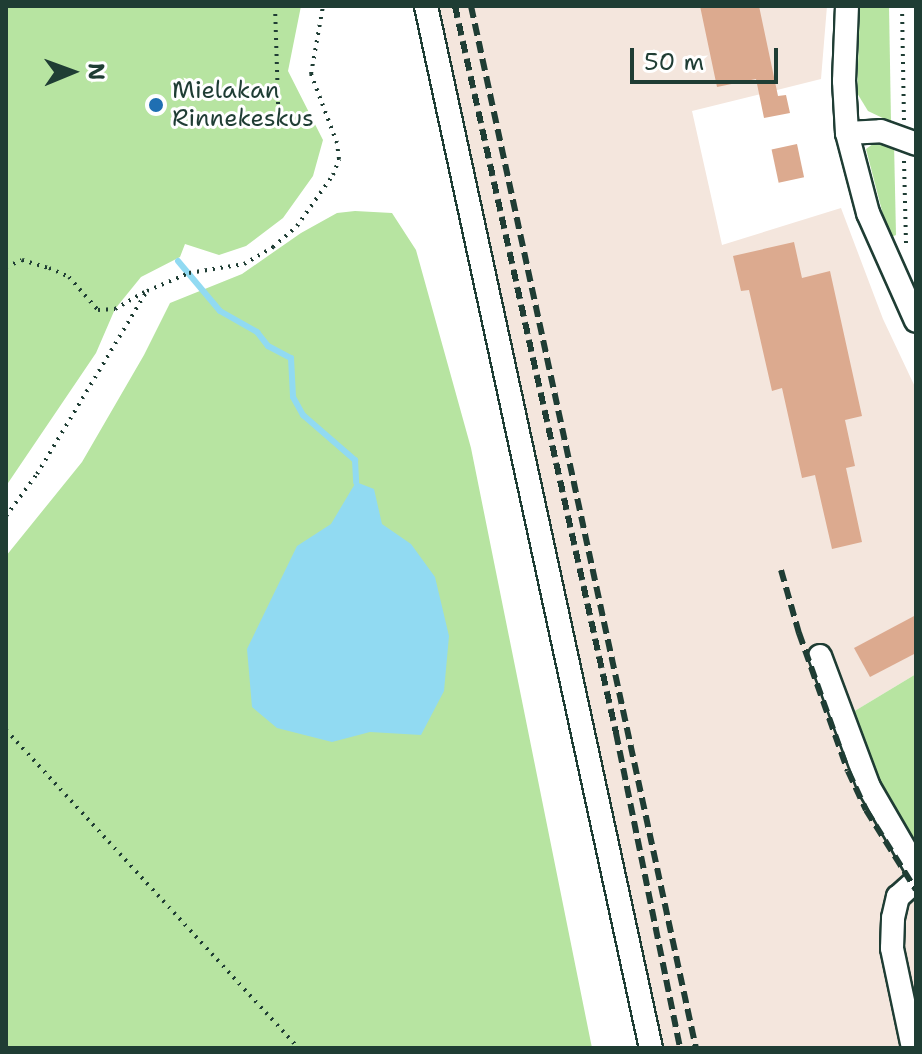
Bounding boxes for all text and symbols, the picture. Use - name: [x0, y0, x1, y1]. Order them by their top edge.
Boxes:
- north arrow: [32, 32, 112, 112]
- scale bar: [634, 32, 782, 82]
- text: 50 m: [644, 46, 704, 78]
- text: N: [82, 63, 111, 81]
- place label: Mielakan Rinnekeskus: [172, 77, 314, 133]
- marker: Mielakan Rinnekeskus: [147, 96, 165, 114]

